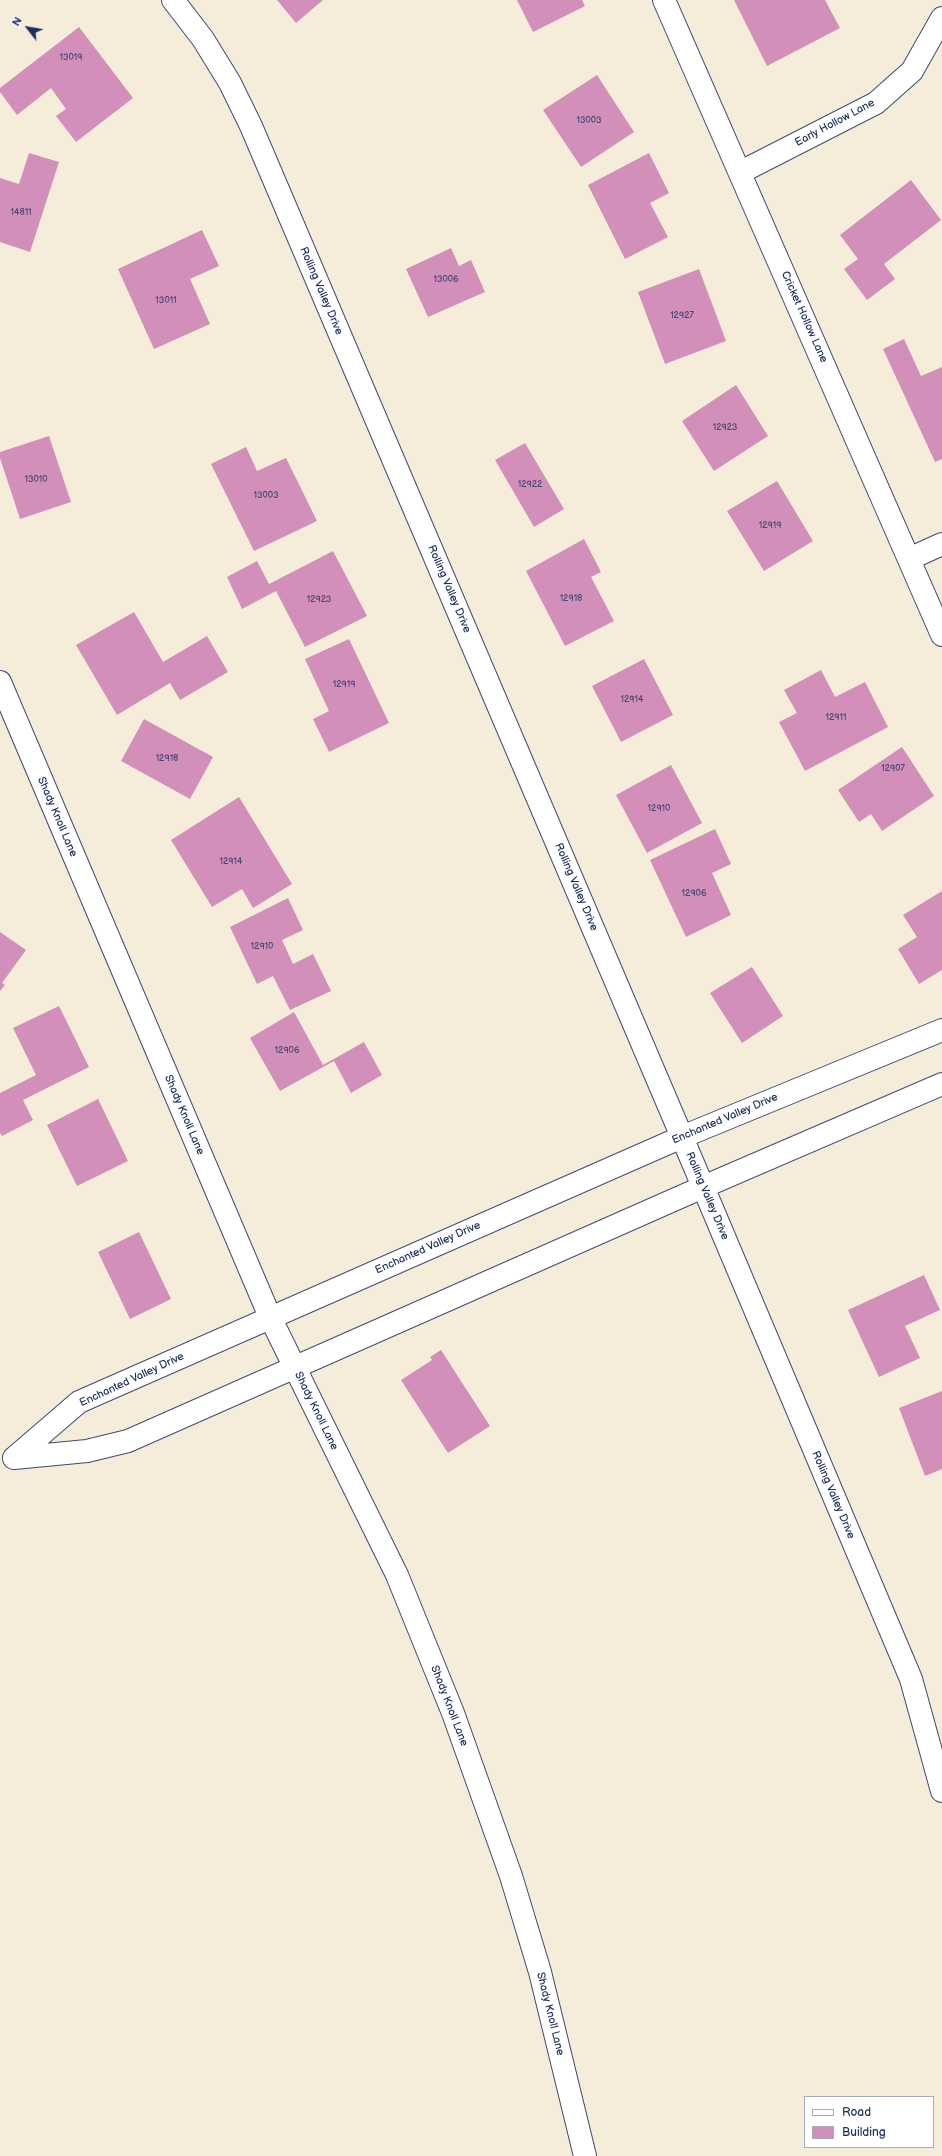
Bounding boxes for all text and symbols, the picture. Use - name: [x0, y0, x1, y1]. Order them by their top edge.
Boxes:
- north arrow: [8, 8, 48, 48]
- text: N: [10, 15, 25, 28]
- house number: 13019: [60, 53, 82, 63]
- street label: Early Hollow Lane: [793, 96, 877, 150]
- house number: 13003: [576, 116, 602, 126]
- house number: 14811: [10, 208, 32, 218]
- street label: Rolling Valley Drive: [297, 245, 345, 337]
- street label: Cricket Hollow Lane: [778, 269, 830, 365]
- house number: 13006: [433, 275, 459, 285]
- house number: 13011: [155, 296, 177, 306]
- house number: 12927: [670, 311, 694, 321]
- house number: 12923: [713, 423, 737, 433]
- house number: 13010: [24, 475, 48, 485]
- house number: 12922: [518, 480, 542, 490]
- house number: 13003: [253, 491, 279, 501]
- house number: 12919: [759, 521, 781, 531]
- street label: Rolling Valley Drive: [425, 543, 473, 635]
- house number: 12918: [560, 594, 582, 604]
- house number: 12923: [307, 595, 331, 605]
- house number: 12919: [333, 680, 355, 690]
- house number: 12914: [621, 695, 643, 705]
- house number: 12911: [826, 713, 846, 723]
- house number: 12918: [156, 754, 178, 764]
- house number: 12907: [881, 764, 905, 774]
- street label: Shady Knoll Lane: [34, 775, 80, 859]
- house number: 12910: [648, 804, 670, 814]
- street label: Rolling Valley Drive: [552, 841, 600, 933]
- house number: 12914: [220, 857, 242, 867]
- house number: 12906: [682, 889, 706, 899]
- house number: 12910: [251, 942, 273, 952]
- house number: 12906: [275, 1046, 299, 1056]
- street label: Shady Knoll Lane: [161, 1073, 207, 1157]
- street label: Enchanted Valley Drive: [670, 1091, 780, 1147]
- street label: Rolling Valley Drive: [683, 1150, 731, 1242]
- street label: Enchanted Valley Drive: [373, 1219, 483, 1277]
- street label: Enchanted Valley Drive: [78, 1350, 186, 1410]
- street label: Shady Knoll Lane: [291, 1370, 341, 1452]
- street label: Rolling Valley Drive: [809, 1449, 857, 1541]
- street label: Shady Knoll Lane: [428, 1664, 470, 1748]
- street label: Shady Knoll Lane: [533, 1971, 567, 2057]
- legend: [804, 2096, 934, 2148]
- text: Road: [842, 2105, 871, 2120]
- text: Building: [842, 2125, 886, 2140]

